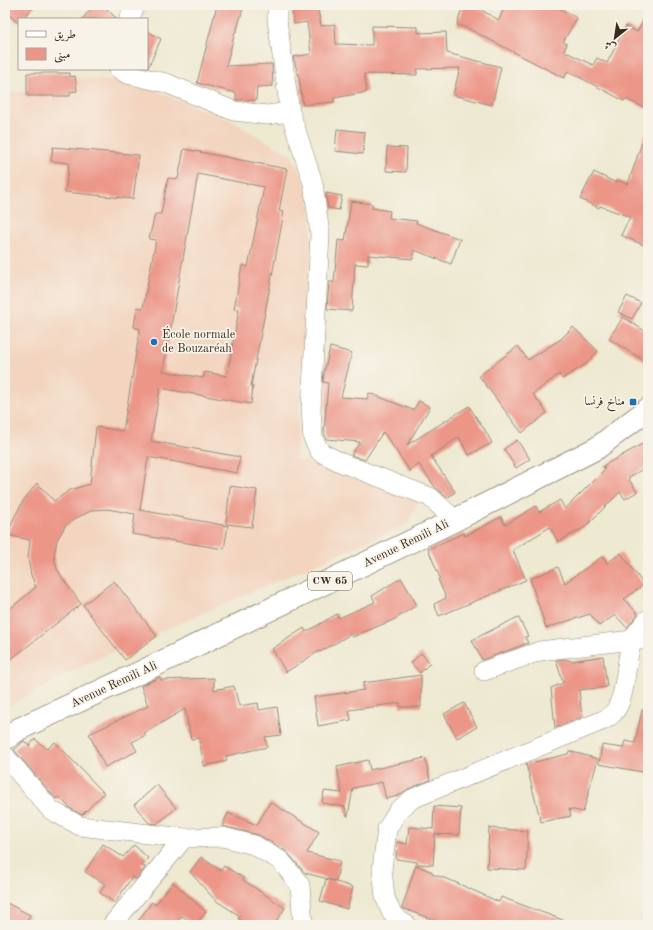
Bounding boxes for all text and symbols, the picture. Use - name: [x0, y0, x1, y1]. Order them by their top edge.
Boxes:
- legend: [18, 18, 148, 70]
- north arrow: [595, 18, 635, 58]
- text: طريق: [54, 29, 76, 42]
- text: ش: [603, 38, 618, 53]
- text: مبنى: [54, 49, 70, 63]
- place label: École normale de Bouzaréah: [162, 326, 236, 355]
- marker: École normale de Bouzaréah: [149, 337, 159, 347]
- place label: مناخ فرنسا: [584, 396, 625, 412]
- marker: مناخ فرنسا: [628, 397, 638, 407]
- street label: Avenue Remili Ali: [361, 518, 451, 570]
- road number: CW 65: [308, 572, 352, 590]
- street label: Avenue Remili Ali: [69, 660, 159, 710]

